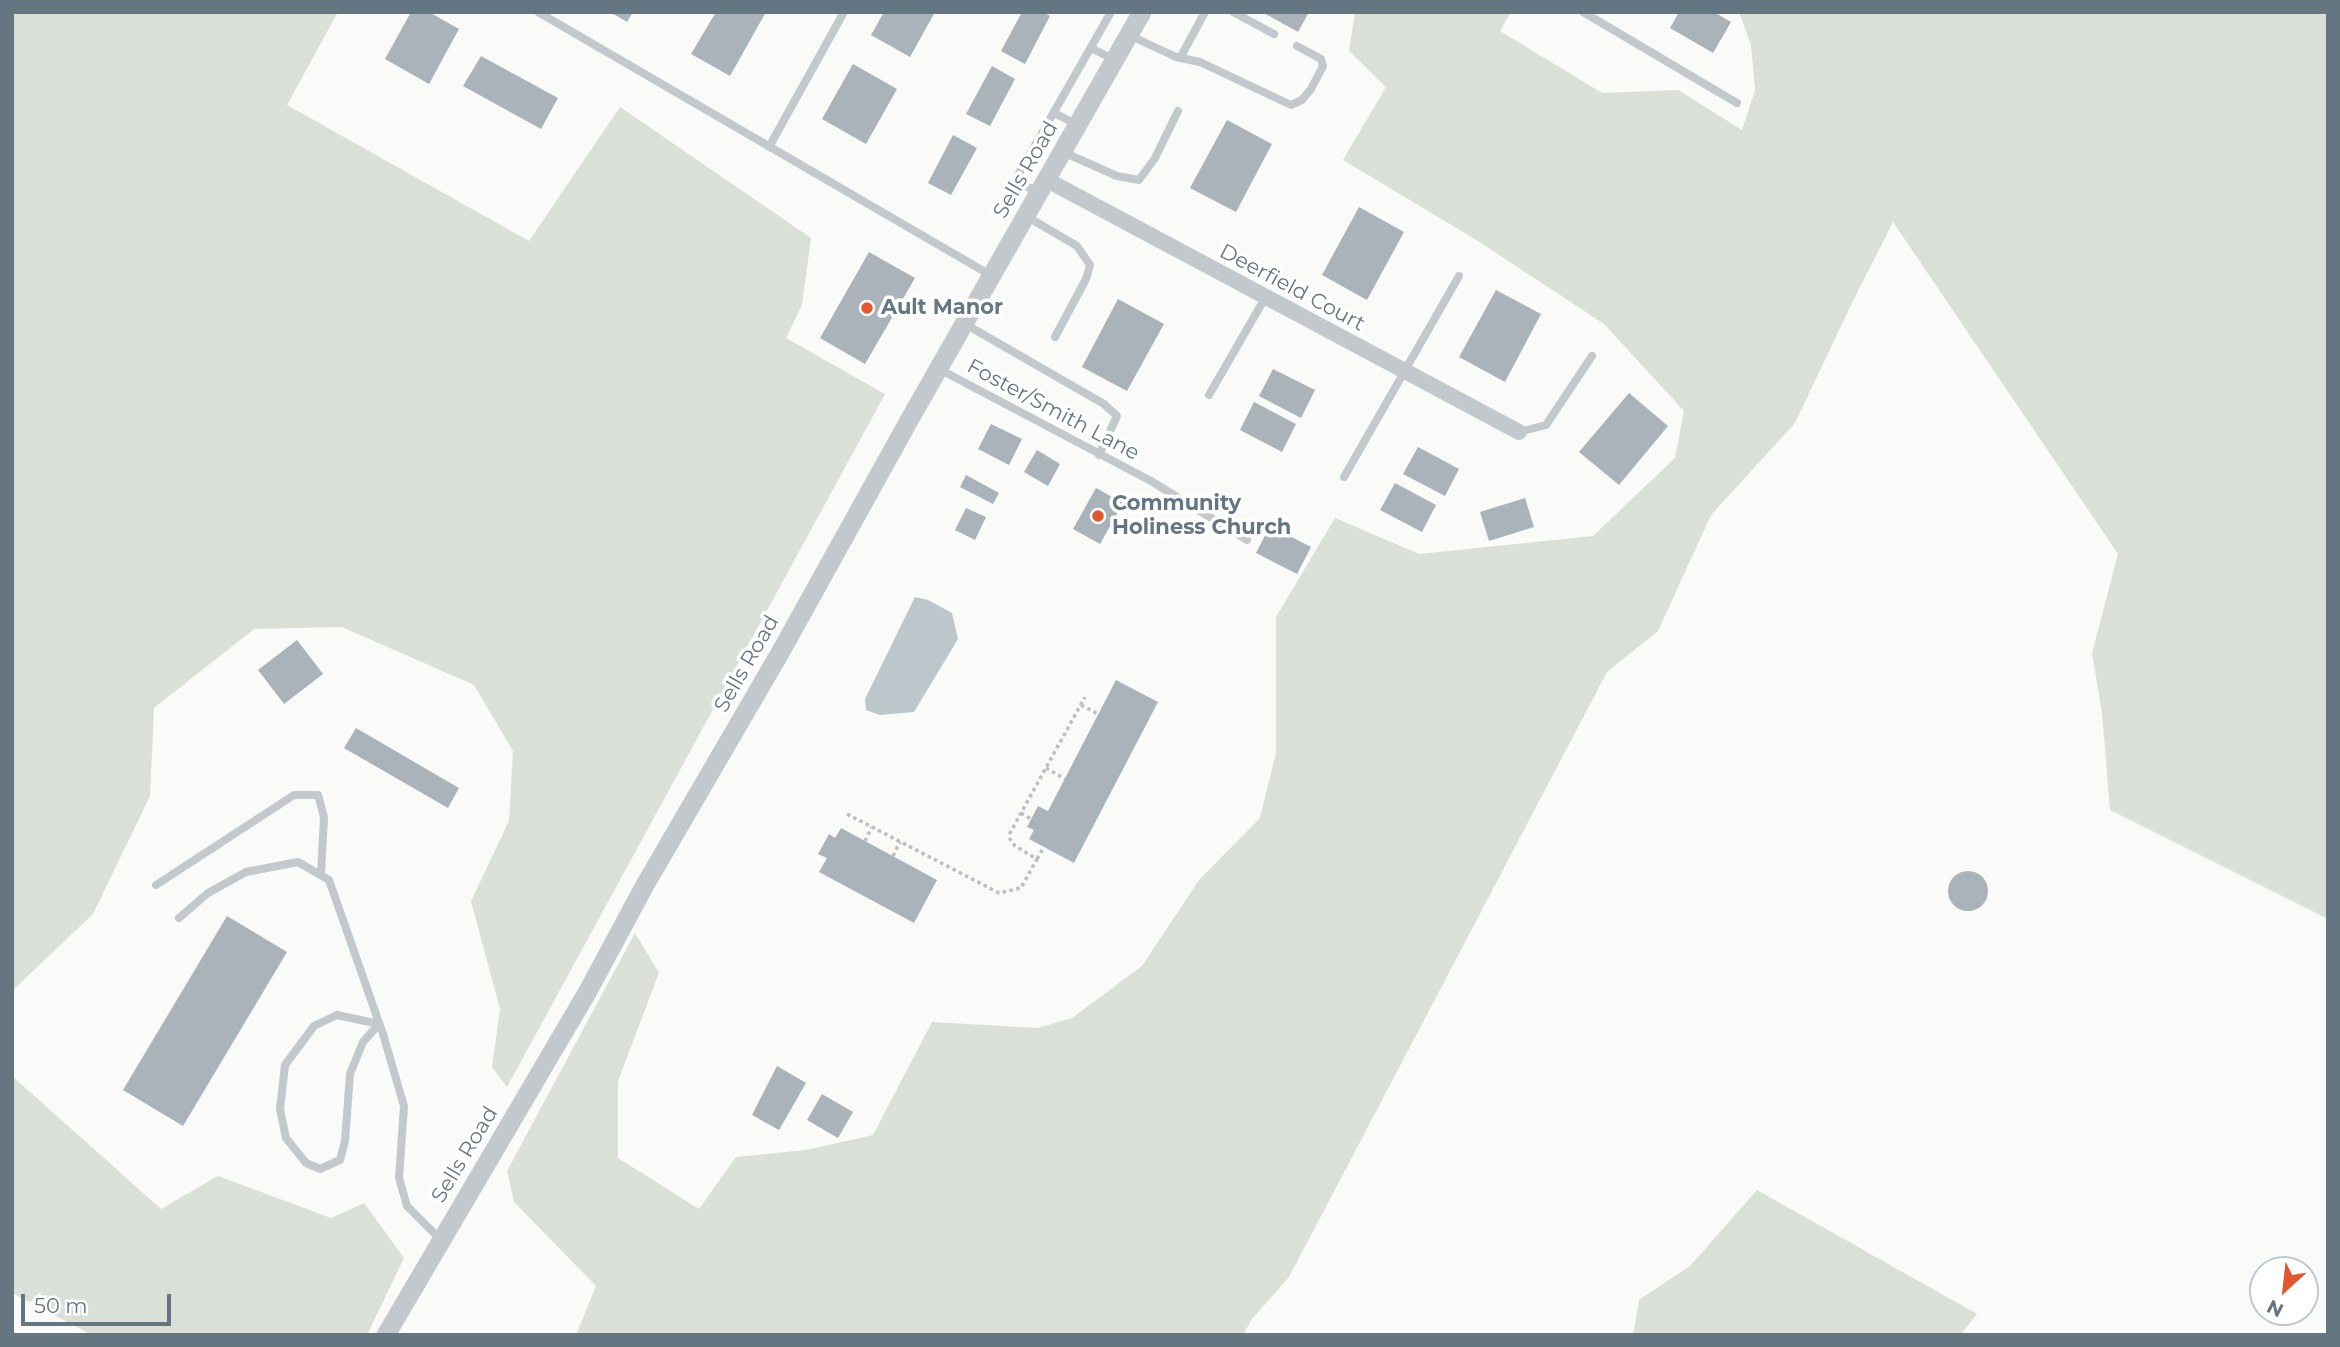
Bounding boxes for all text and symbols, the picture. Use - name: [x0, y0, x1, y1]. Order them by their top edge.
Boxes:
- street label: Sells Road: [988, 117, 1064, 223]
- street label: Deerfield Court: [1215, 239, 1369, 337]
- place label: Ault Manor: [881, 295, 1003, 321]
- marker: Ault Manor: [859, 300, 875, 316]
- street label: Foster/Smith Lane: [962, 354, 1144, 466]
- place label: Community Holiness Church: [1112, 491, 1291, 541]
- marker: Community Holiness Church: [1090, 508, 1106, 524]
- street label: Sells Road: [709, 611, 785, 717]
- street label: Sells Road: [427, 1102, 503, 1208]
- north arrow: [2249, 1256, 2319, 1326]
- scale bar: [24, 1280, 175, 1324]
- text: 50 m: [34, 1293, 88, 1318]
- text: N: [2263, 1295, 2287, 1322]

